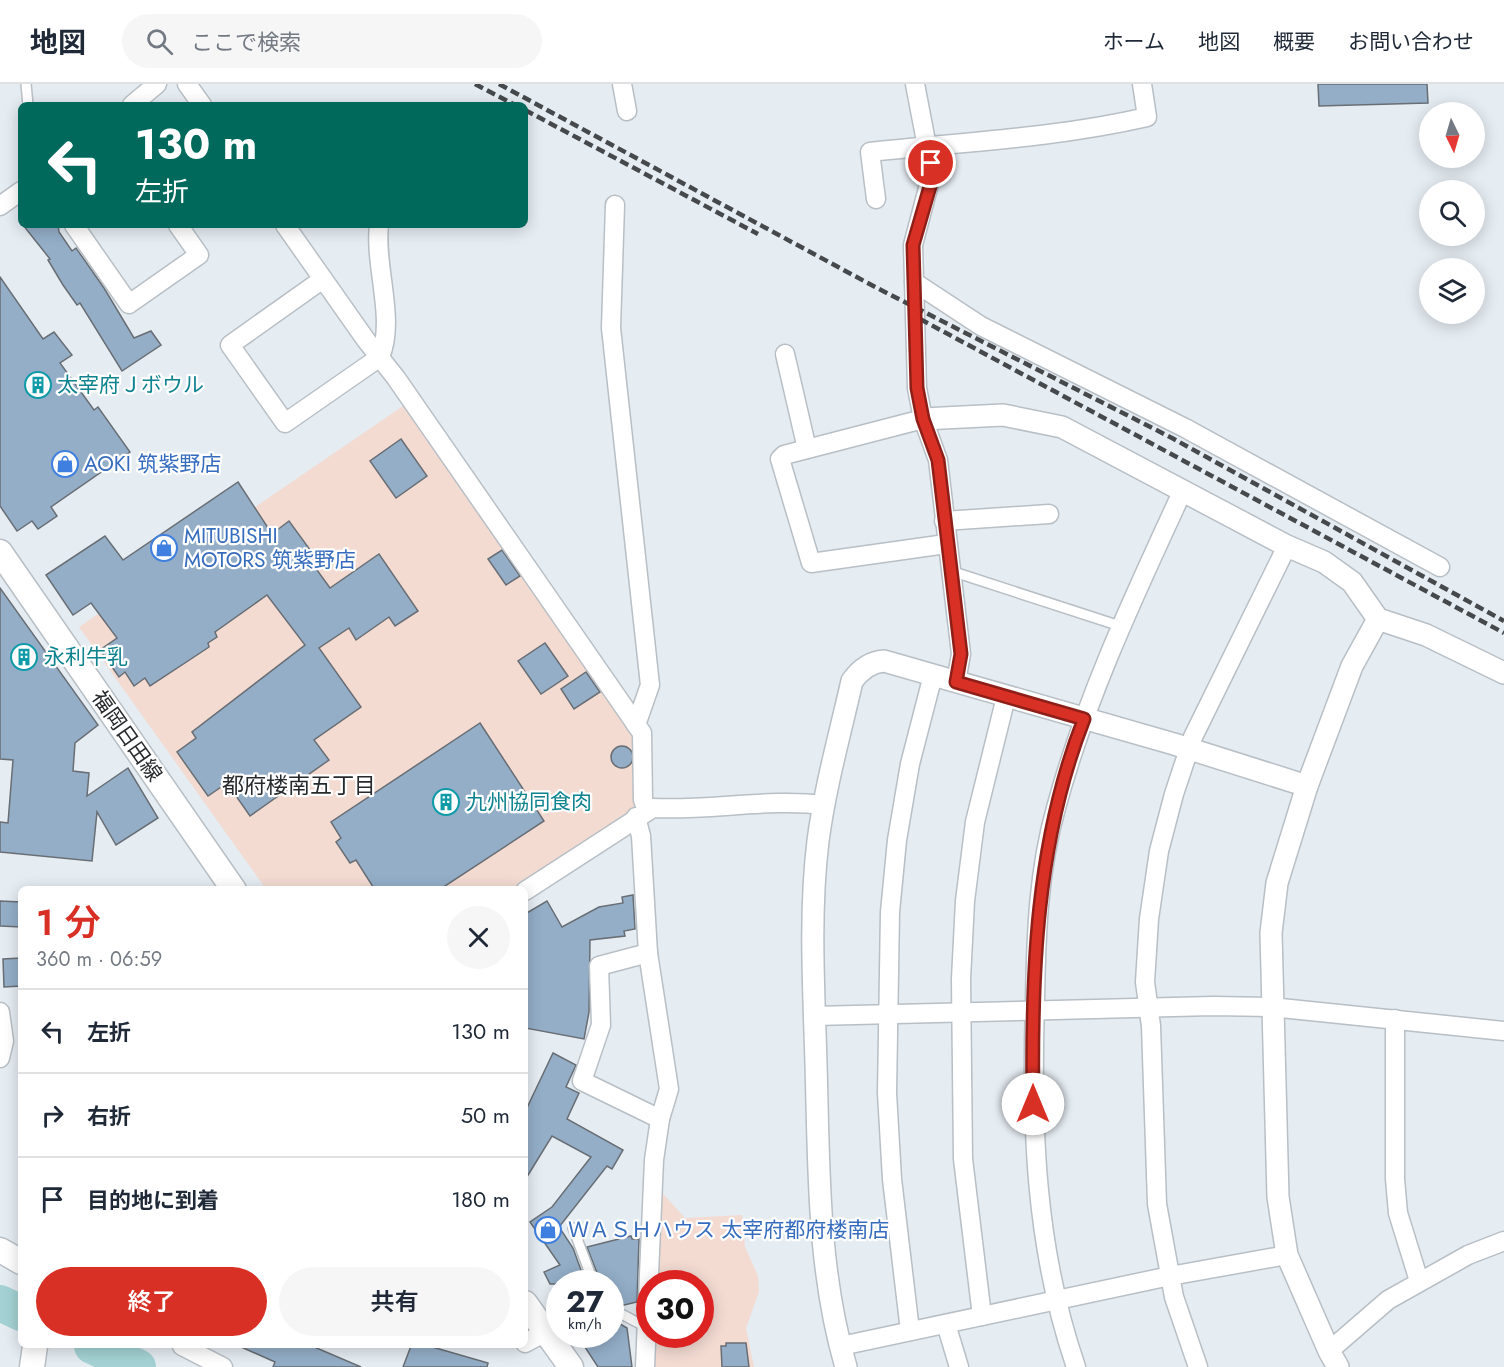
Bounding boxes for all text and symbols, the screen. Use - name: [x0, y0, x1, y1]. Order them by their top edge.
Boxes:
- search box: [122, 14, 542, 68]
- text: 地図: [30, 22, 86, 63]
- icon: search: [143, 25, 176, 58]
- text: ここで検索: [191, 26, 301, 58]
- text: ホーム: [1103, 27, 1165, 57]
- text: 地図: [1198, 27, 1240, 57]
- text: 概要: [1273, 27, 1315, 57]
- text: お問い合わせ: [1348, 27, 1474, 57]
- north arrow: [1419, 102, 1485, 168]
- map controls: [1419, 102, 1485, 324]
- text: 130 m: [135, 114, 257, 175]
- icon: left: [36, 126, 114, 204]
- pin: [905, 137, 956, 188]
- icon: arrive: [914, 146, 947, 179]
- text: 左折: [135, 172, 189, 211]
- button: search: [1419, 180, 1485, 246]
- button: layers: [1419, 258, 1485, 324]
- building icon: 太宰府Ｊボウル: [23, 370, 53, 400]
- place label: 太宰府Ｊボウル: [57, 370, 204, 400]
- shop icon: AOKI 筑紫野店: [50, 449, 80, 479]
- place label: AOKI 筑紫野店: [84, 449, 221, 479]
- place label: MITUBISHI MOTORS 筑紫野店: [184, 521, 356, 575]
- shop icon: MITUBISHI MOTORS 筑紫野店: [149, 533, 179, 563]
- building icon: 永利牛乳: [9, 642, 39, 672]
- place label: 永利牛乳: [44, 642, 128, 672]
- street label: 福岡日田線: [85, 684, 169, 788]
- district label: 都府楼南五丁目: [222, 769, 376, 801]
- building icon: 九州協同食肉: [431, 787, 461, 817]
- place label: 九州協同食肉: [466, 787, 592, 817]
- text: 1 分: [36, 896, 100, 948]
- button: close: [447, 906, 510, 969]
- text: 360 m · 06:59: [36, 945, 162, 974]
- icon: left: [36, 1015, 69, 1048]
- text: 130 m: [451, 1015, 510, 1047]
- text: 左折: [87, 1016, 131, 1048]
- position arrow: [1001, 1072, 1065, 1136]
- icon: right: [36, 1099, 69, 1132]
- text: 50 m: [461, 1099, 510, 1131]
- text: 右折: [87, 1100, 131, 1132]
- icon: arrive: [36, 1183, 69, 1216]
- text: 180 m: [451, 1183, 510, 1215]
- text: 目的地に到着: [87, 1184, 219, 1216]
- shop icon: ＷＡＳＨハウス 太宰府都府楼南店: [533, 1215, 563, 1245]
- place label: ＷＡＳＨハウス 太宰府都府楼南店: [568, 1215, 889, 1245]
- button: 終了: [36, 1267, 267, 1336]
- button: 共有: [279, 1267, 510, 1336]
- speed limit sign: 30: [636, 1270, 714, 1348]
- text: 27: [566, 1280, 604, 1323]
- text: km/h: [568, 1313, 602, 1335]

